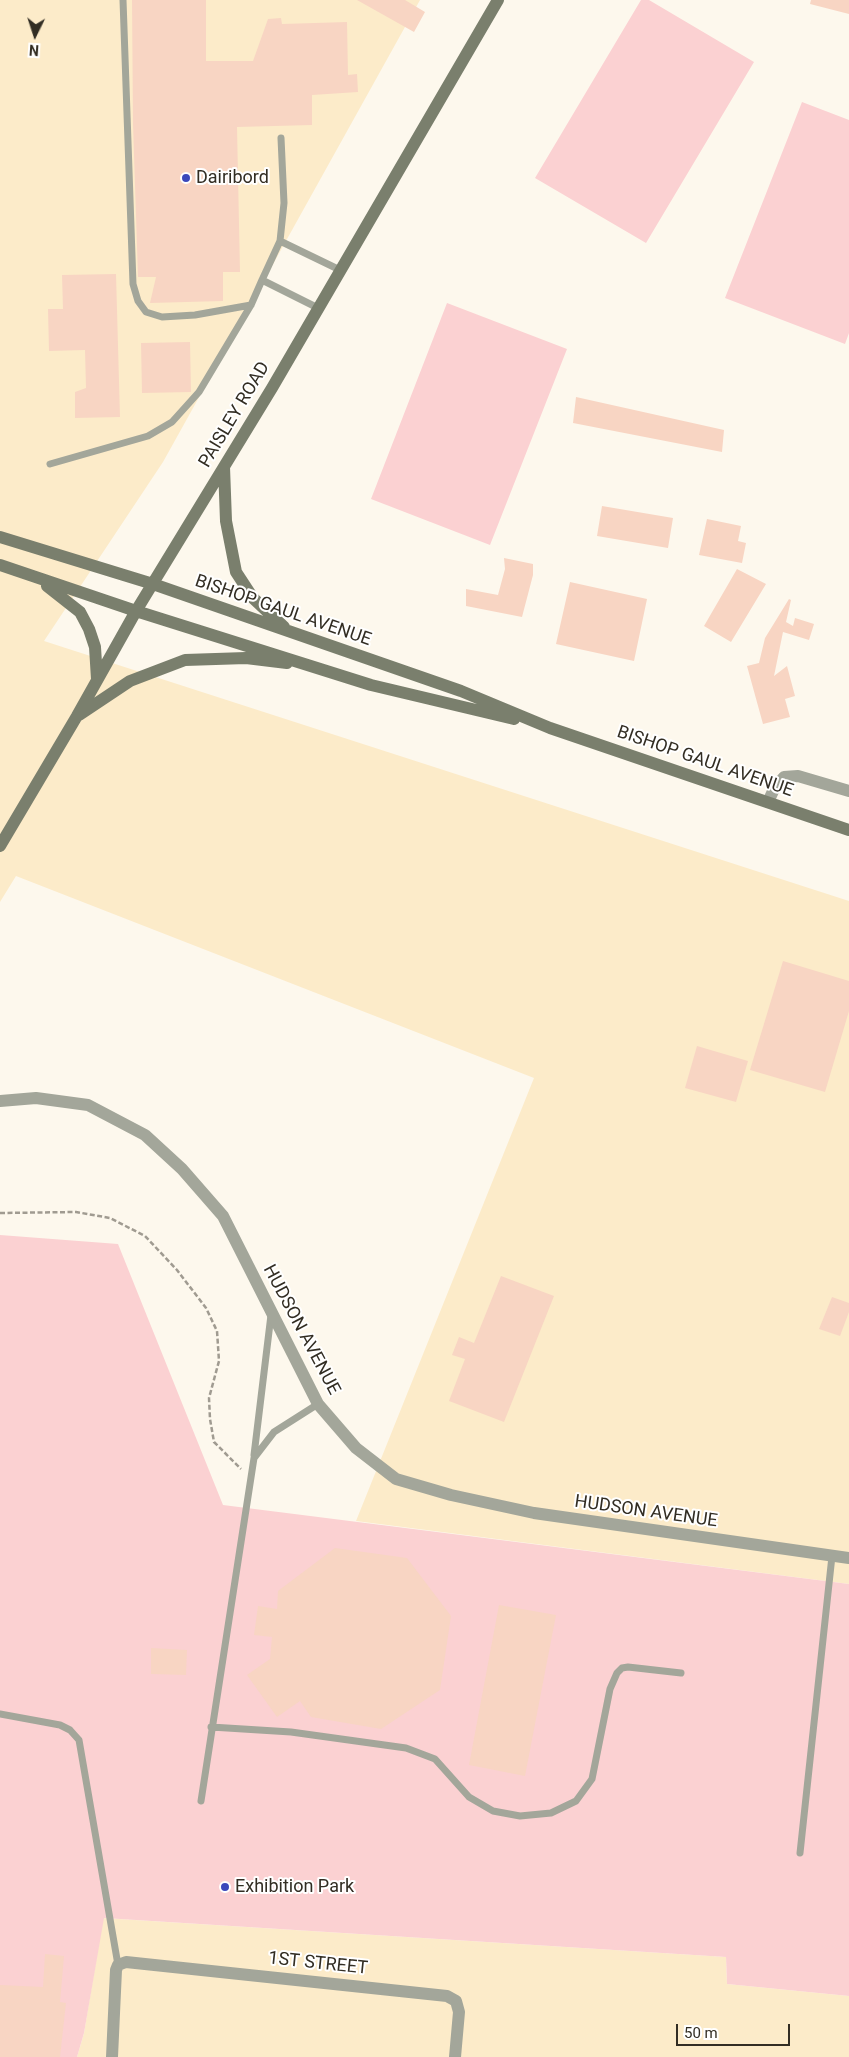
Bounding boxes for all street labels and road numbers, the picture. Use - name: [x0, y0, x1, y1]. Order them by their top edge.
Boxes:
- street label: PAISLEY ROAD: [195, 358, 275, 472]
- street label: BISHOP GAUL AVENUE: [192, 571, 374, 651]
- street label: BISHOP GAUL AVENUE: [614, 722, 796, 802]
- street label: HUDSON AVENUE: [258, 1261, 344, 1399]
- street label: HUDSON AVENUE: [573, 1491, 719, 1533]
- street label: 1ST STREET: [267, 1948, 369, 1980]

